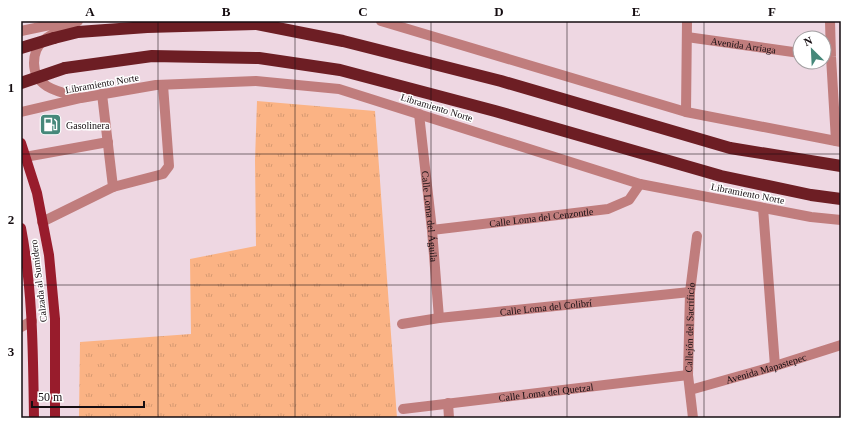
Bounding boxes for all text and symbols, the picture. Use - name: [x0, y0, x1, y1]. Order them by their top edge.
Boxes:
- text: A: [85, 4, 95, 19]
- text: B: [222, 4, 231, 19]
- text: C: [358, 4, 368, 19]
- text: D: [494, 4, 504, 19]
- text: E: [632, 4, 640, 19]
- text: F: [768, 4, 776, 19]
- north arrow: [792, 30, 832, 70]
- text: N: [802, 34, 814, 48]
- street label: Avenida Arriaga: [710, 35, 777, 56]
- street label: Libramiento Norte: [64, 71, 140, 95]
- text: 1: [8, 80, 14, 95]
- street label: Libramiento Norte: [400, 91, 475, 124]
- fuel station icon: Gasolinera: [38, 112, 64, 138]
- place label: Gasolinera: [66, 120, 110, 131]
- street label: Calle Loma del Águila: [419, 170, 440, 263]
- street label: Libramiento Norte: [710, 181, 786, 206]
- street label: Calle Loma del Cenzontle: [489, 206, 595, 229]
- text: 2: [8, 212, 14, 227]
- street label: Calzada al Sumidero: [28, 239, 49, 323]
- street label: Callejón del Sacrificio: [683, 282, 697, 372]
- street label: Calle Loma del Colibrí: [499, 297, 593, 318]
- text: 3: [8, 344, 15, 359]
- street label: Avenida Mapastepec: [724, 351, 808, 386]
- street label: Calle Loma del Quetzal: [498, 381, 594, 404]
- scale bar: [32, 383, 144, 409]
- text: 50 m: [38, 390, 63, 404]

